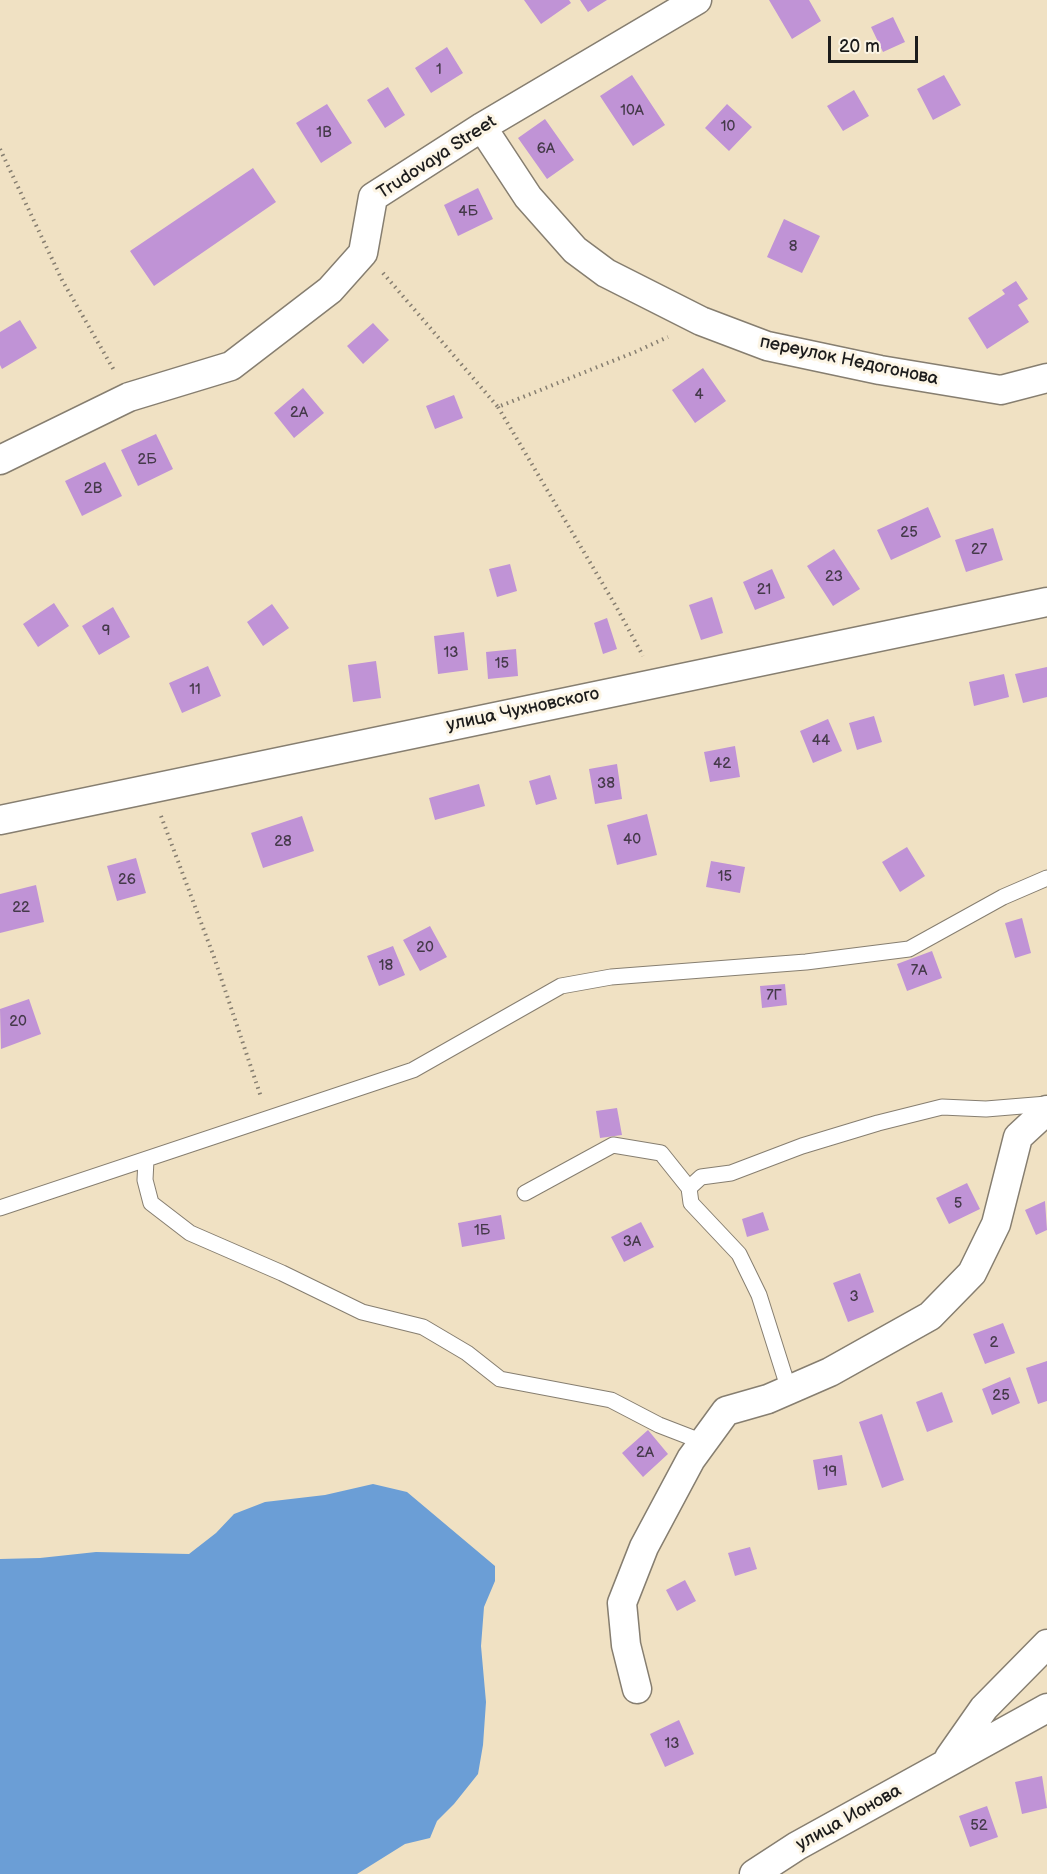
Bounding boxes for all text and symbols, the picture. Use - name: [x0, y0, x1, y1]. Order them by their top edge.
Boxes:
- scale bar: [831, 24, 921, 62]
- text: 20 m: [839, 36, 880, 57]
- house number: 1: [436, 61, 442, 79]
- house number: 10А: [620, 102, 644, 120]
- street label: Trudovaya Street: [373, 111, 501, 205]
- house number: 10: [721, 118, 735, 136]
- house number: 1В: [316, 124, 332, 142]
- house number: 6А: [537, 140, 555, 158]
- house number: 4Б: [458, 203, 478, 221]
- house number: 8: [789, 238, 797, 256]
- street label: переулок Недогонова: [758, 331, 940, 391]
- house number: 4: [694, 386, 704, 404]
- house number: 2А: [290, 404, 308, 422]
- house number: 2Б: [137, 451, 157, 469]
- house number: 2В: [84, 480, 102, 498]
- house number: 25: [900, 524, 918, 542]
- house number: 27: [971, 541, 987, 559]
- house number: 23: [825, 568, 843, 586]
- house number: 21: [757, 581, 771, 599]
- house number: 9: [102, 622, 110, 640]
- house number: 13: [443, 644, 459, 662]
- house number: 15: [495, 655, 509, 673]
- house number: 11: [189, 681, 201, 699]
- street label: улица Чухновского: [445, 683, 601, 737]
- house number: 44: [812, 732, 830, 750]
- house number: 42: [713, 755, 731, 773]
- house number: 38: [597, 775, 615, 793]
- house number: 40: [623, 831, 641, 849]
- house number: 28: [274, 833, 292, 851]
- house number: 15: [718, 868, 732, 886]
- house number: 26: [118, 871, 136, 889]
- house number: 22: [12, 899, 30, 917]
- house number: 20: [416, 939, 434, 957]
- house number: 18: [379, 957, 393, 975]
- house number: 7А: [911, 962, 927, 980]
- house number: 7Г: [766, 987, 782, 1005]
- house number: 20: [9, 1013, 27, 1031]
- house number: 5: [954, 1195, 962, 1213]
- house number: 1Б: [474, 1222, 490, 1240]
- house number: 3А: [623, 1233, 641, 1251]
- house number: 3: [849, 1288, 859, 1306]
- house number: 2: [990, 1334, 998, 1352]
- house number: 25: [992, 1387, 1010, 1405]
- house number: 2А: [636, 1444, 654, 1462]
- house number: 19: [823, 1463, 837, 1481]
- house number: 13: [664, 1735, 680, 1753]
- street label: улица Ионова: [793, 1780, 905, 1856]
- house number: 52: [970, 1817, 988, 1835]

